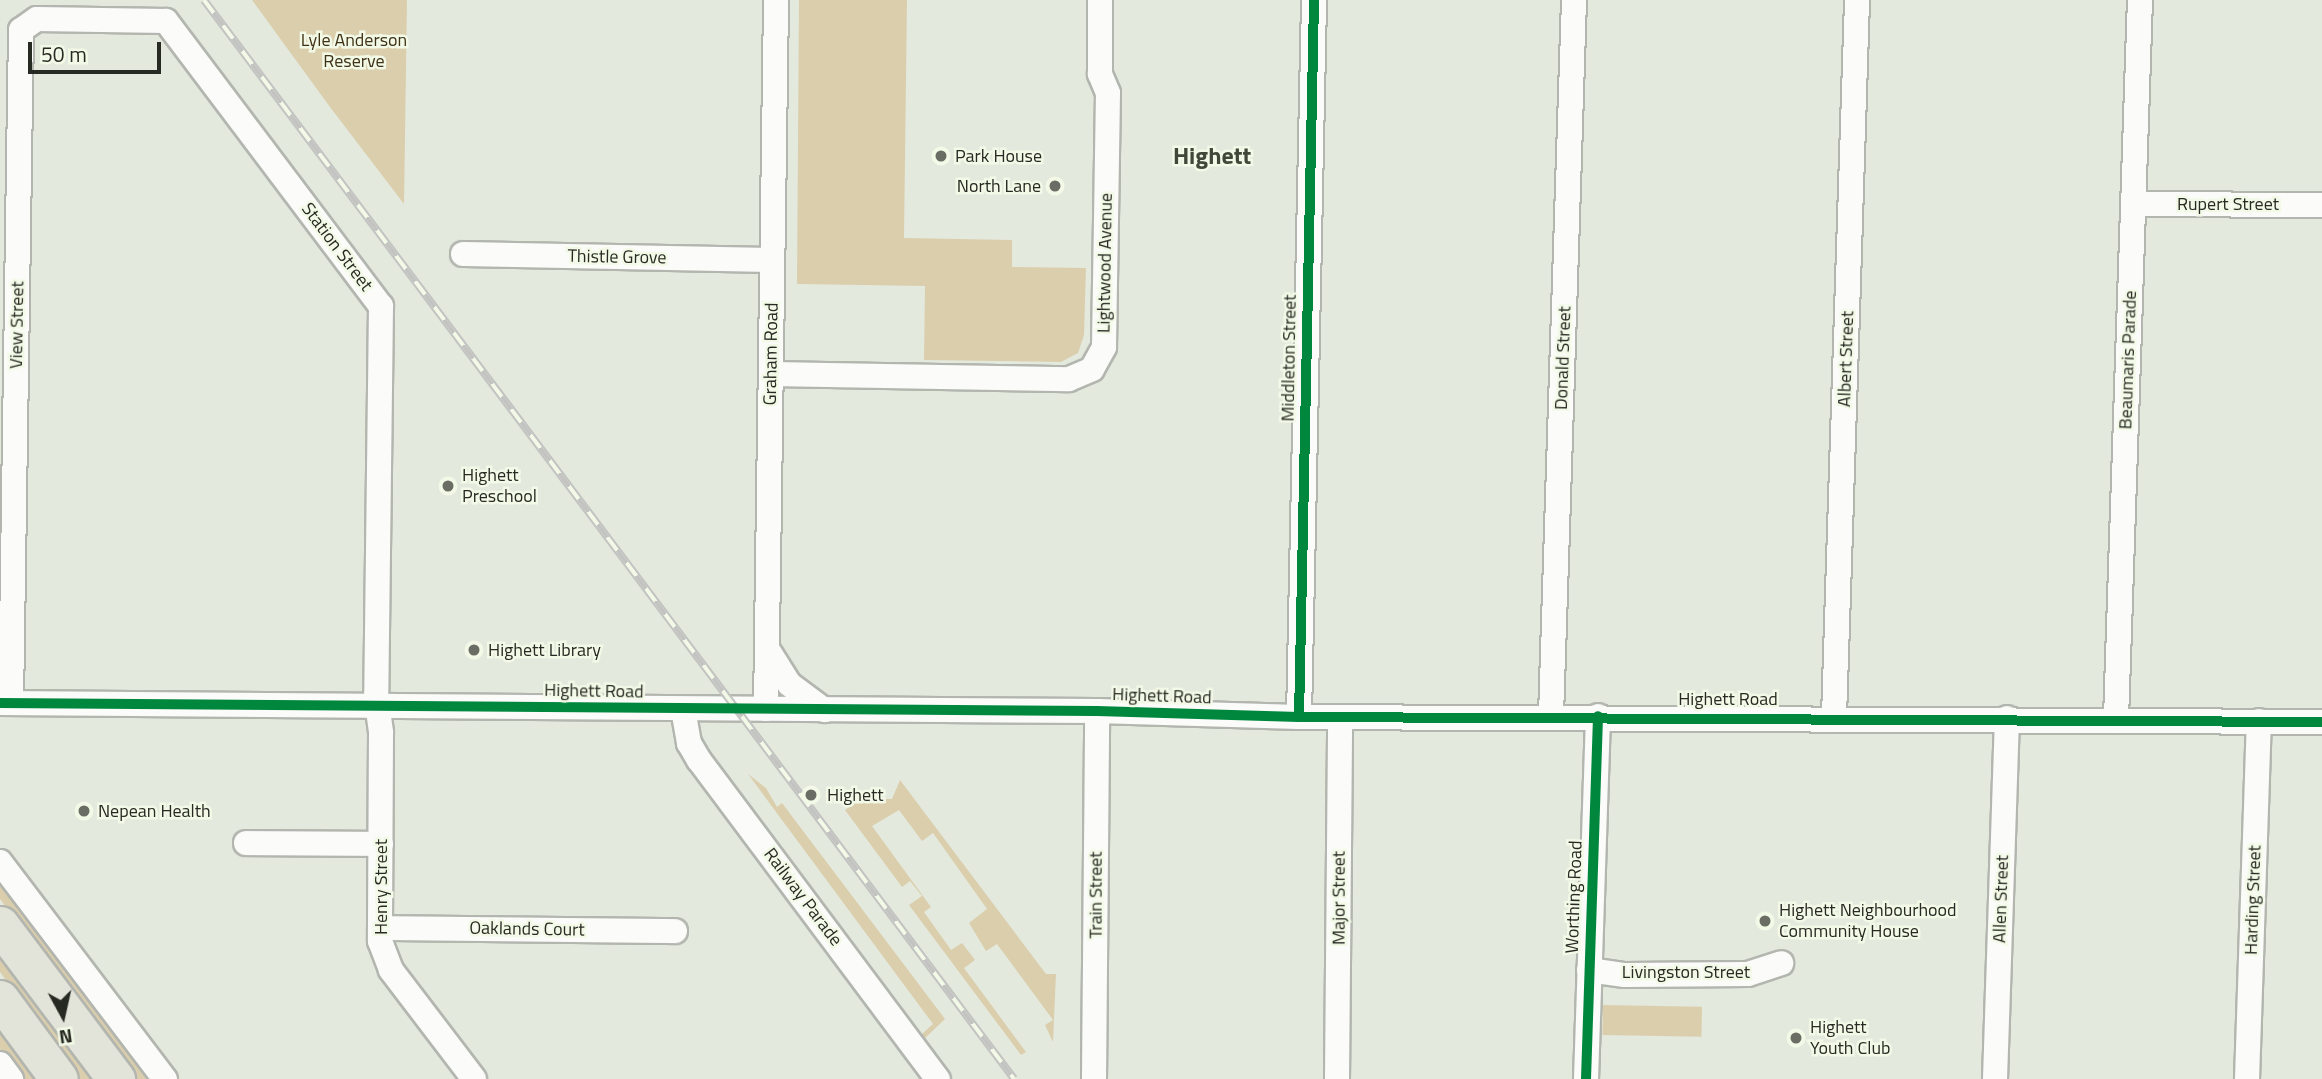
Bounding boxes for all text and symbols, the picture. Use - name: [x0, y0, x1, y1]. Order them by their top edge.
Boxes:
- scale bar: [32, 28, 164, 72]
- park label: Lyle Anderson Reserve: [301, 30, 407, 72]
- text: 50 m: [41, 38, 87, 70]
- district label: Highett: [1173, 142, 1251, 170]
- place label: Park House: [955, 145, 1042, 167]
- marker: Park House: [933, 148, 949, 164]
- place label: North Lane: [957, 175, 1041, 197]
- marker: North Lane: [1047, 178, 1063, 194]
- street label: Lightwood Avenue: [1093, 193, 1117, 333]
- street label: Rupert Street: [2177, 193, 2279, 215]
- street label: Station Street: [297, 199, 377, 295]
- street label: Thistle Grove: [567, 245, 667, 269]
- street label: View Street: [5, 281, 29, 369]
- street label: Beaumaris Parade: [2115, 290, 2141, 430]
- street label: Middleton Street: [1277, 294, 1301, 422]
- street label: Graham Road: [759, 302, 783, 406]
- street label: Donald Street: [1550, 306, 1576, 410]
- street label: Albert Street: [1834, 310, 1858, 408]
- place label: Highett Preschool: [462, 465, 537, 508]
- marker: Highett Preschool: [440, 478, 456, 494]
- place label: Highett Library: [488, 639, 601, 661]
- marker: Highett Library: [466, 642, 482, 658]
- street label: Highett Road: [544, 679, 644, 703]
- street label: Highett Road: [1112, 683, 1212, 709]
- street label: Highett Road: [1678, 688, 1778, 710]
- place label: Highett: [827, 784, 884, 806]
- marker: Highett: [801, 785, 821, 805]
- place label: Nepean Health: [98, 800, 211, 822]
- marker: Nepean Health: [76, 803, 92, 819]
- street label: Henry Street: [370, 839, 392, 935]
- street label: Worthing Road: [1561, 840, 1587, 954]
- street label: Railway Parade: [759, 844, 847, 950]
- street label: Harding Street: [2240, 845, 2266, 955]
- street label: Train Street: [1085, 851, 1107, 939]
- street label: Major Street: [1328, 851, 1350, 945]
- street label: Allen Street: [1989, 855, 2013, 943]
- place label: Highett Neighbourhood Community House: [1779, 900, 1957, 942]
- marker: Highett Neighbourhood Community House: [1757, 913, 1773, 929]
- street label: Oaklands Court: [469, 917, 585, 941]
- street label: Livingston Street: [1622, 961, 1750, 983]
- north arrow: [28, 981, 98, 1051]
- place label: Highett Youth Club: [1810, 1017, 1890, 1060]
- text: N: [57, 1022, 75, 1053]
- marker: Highett Youth Club: [1788, 1030, 1804, 1046]

